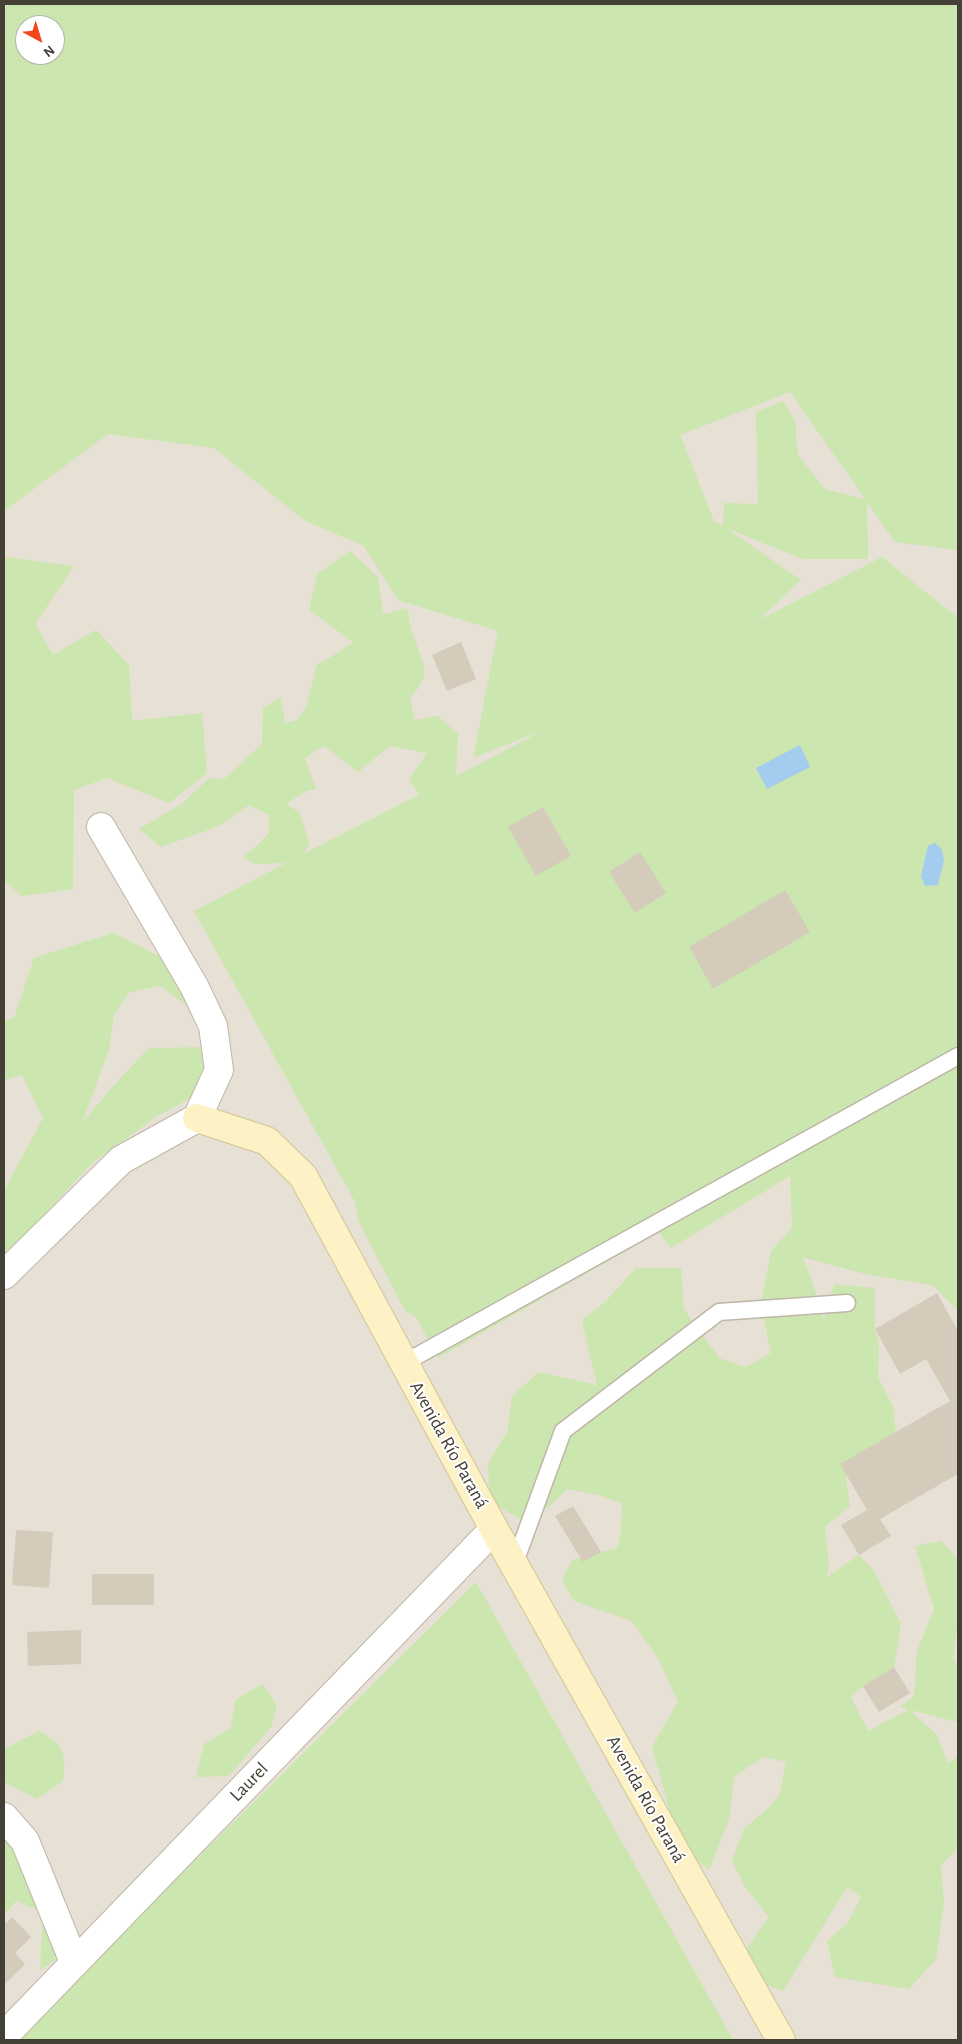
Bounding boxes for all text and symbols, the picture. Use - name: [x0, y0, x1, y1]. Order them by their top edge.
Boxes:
- north arrow: [15, 15, 65, 65]
- text: N: [41, 42, 57, 59]
- street label: Avenida Río Paraná: [405, 1377, 493, 1513]
- street label: Avenida Río Paraná: [602, 1731, 690, 1867]
- street label: Laurel: [225, 1758, 273, 1806]

